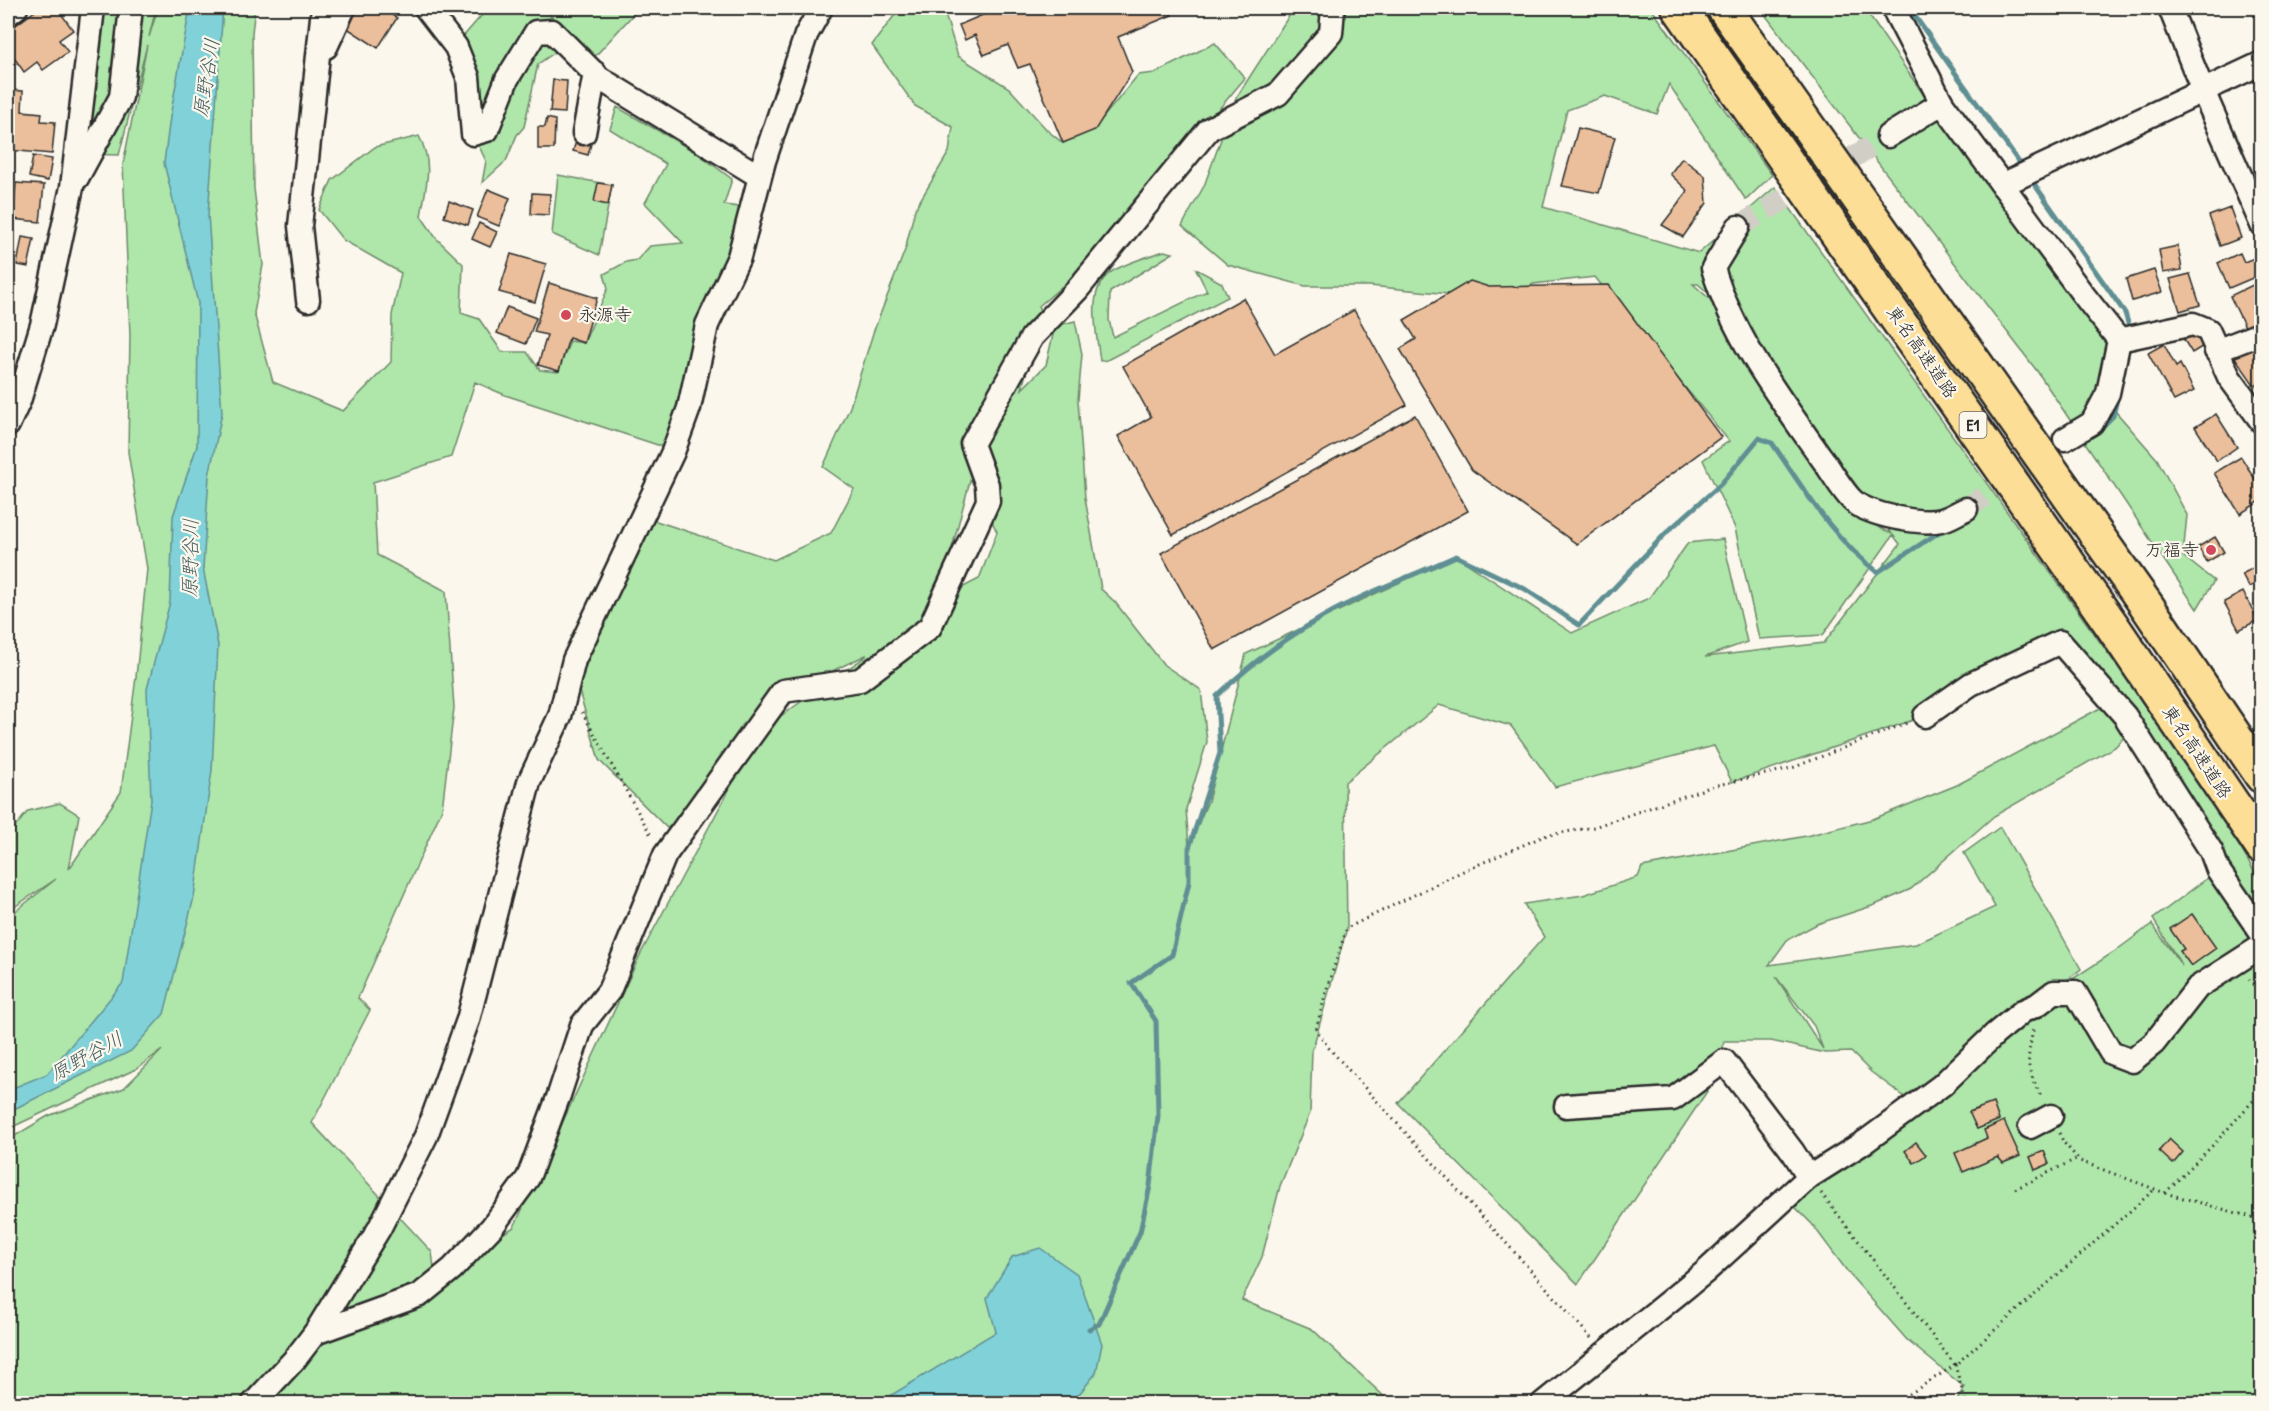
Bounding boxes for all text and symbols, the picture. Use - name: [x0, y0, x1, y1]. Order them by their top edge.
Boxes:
- water label: 原野谷川: [186, 36, 225, 120]
- street label: 東名高速道路: [1881, 300, 1964, 403]
- place label: 永源寺: [578, 302, 632, 327]
- marker: 永源寺: [559, 308, 573, 322]
- road number: E1: [1960, 412, 1986, 438]
- water label: 原野谷川: [175, 518, 204, 598]
- place label: 万福寺: [2145, 537, 2199, 562]
- marker: 万福寺: [2204, 543, 2218, 557]
- street label: 東名高速道路: [2157, 700, 2238, 803]
- water label: 原野谷川: [44, 1024, 127, 1087]

